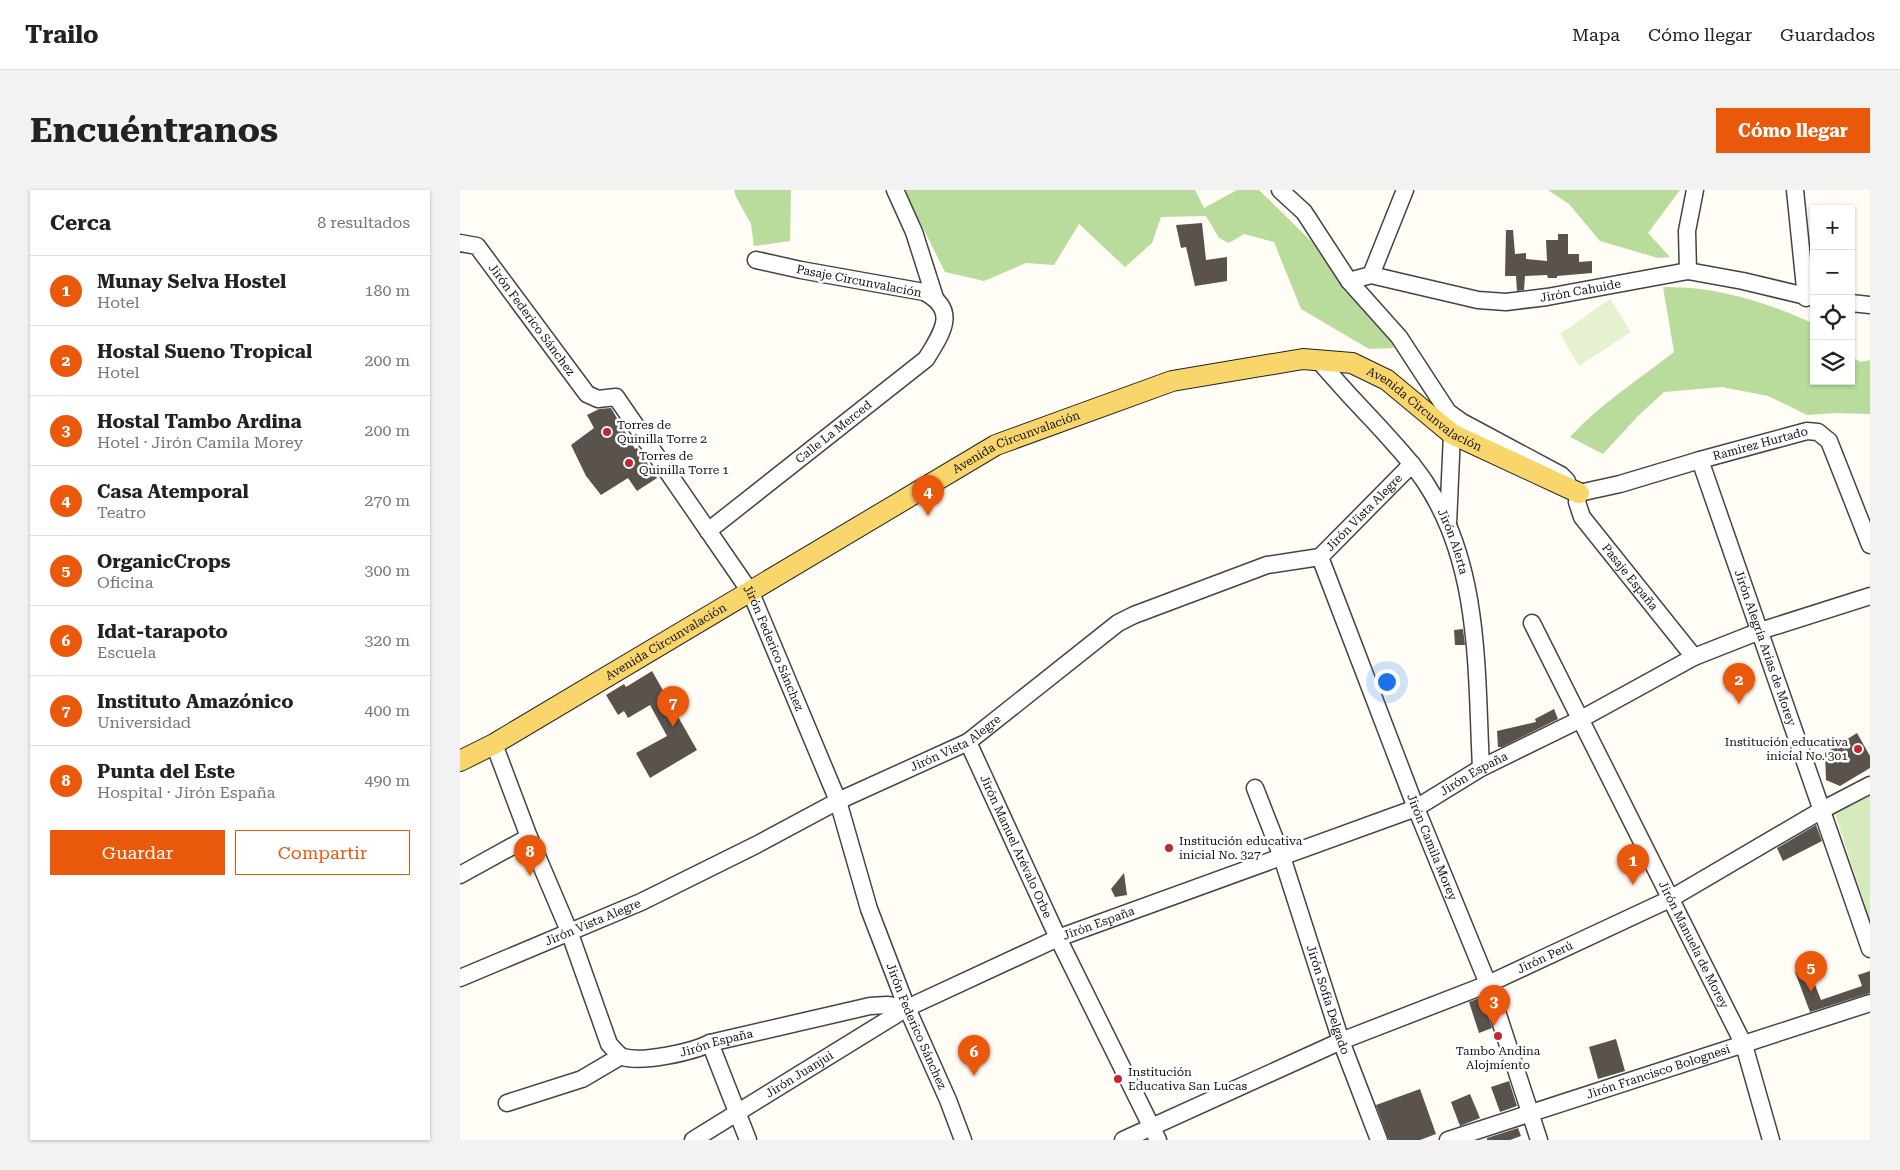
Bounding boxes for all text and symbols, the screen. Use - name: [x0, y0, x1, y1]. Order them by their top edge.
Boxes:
- text: Trailo: [25, 21, 99, 49]
- text: Mapa: [1572, 24, 1620, 45]
- text: Cómo llegar: [1648, 24, 1752, 45]
- text: Guardados: [1780, 24, 1875, 45]
- button: Cómo llegar: [1716, 108, 1870, 153]
- text: Encuéntranos: [30, 110, 278, 151]
- map controls: [1810, 205, 1855, 385]
- button: +: [1810, 205, 1855, 250]
- text: Cerca: [50, 211, 111, 235]
- text: 8 resultados: [317, 213, 410, 232]
- button: −: [1810, 250, 1855, 295]
- street label: Jirón Federico Sánchez: [486, 261, 578, 379]
- street label: Pasaje Circunvalación: [795, 262, 923, 300]
- text: Munay Selva Hostel: [97, 270, 286, 293]
- street label: Jirón Cahuide: [1539, 276, 1622, 305]
- text: 1: [62, 281, 70, 300]
- text: 180 m: [364, 281, 410, 300]
- text: Hotel: [97, 293, 139, 312]
- button: locate: [1810, 295, 1855, 340]
- text: Hostal Sueno Tropical: [97, 340, 312, 363]
- button: layers: [1810, 340, 1855, 385]
- text: 2: [62, 351, 70, 370]
- text: 200 m: [364, 351, 410, 370]
- text: Hotel: [97, 363, 139, 382]
- street label: Avenida Circunvalación: [1364, 364, 1484, 454]
- street label: Calle La Merced: [793, 397, 875, 466]
- street label: Avenida Circunvalación: [950, 408, 1082, 476]
- text: Hostal Tambo Ardina: [97, 410, 302, 433]
- place label: Torres de Quinilla Torre 2: [617, 418, 707, 446]
- text: 3: [62, 421, 70, 440]
- text: 200 m: [364, 421, 410, 440]
- street label: Ramirez Hurtado: [1711, 424, 1809, 463]
- marker: Torres de Quinilla Torre 2: [601, 426, 613, 438]
- text: Hotel · Jirón Camila Morey: [97, 433, 303, 452]
- place label: Torres de Quinilla Torre 1: [639, 449, 729, 477]
- marker: Torres de Quinilla Torre 1: [623, 457, 635, 469]
- street label: Jirón Vista Alegre: [1323, 471, 1405, 554]
- pin: 4: [912, 475, 944, 516]
- text: Casa Atemporal: [97, 480, 249, 503]
- text: 4: [62, 491, 70, 510]
- text: 270 m: [364, 491, 410, 510]
- text: Teatro: [97, 503, 146, 522]
- street label: Jirón Alerta: [1435, 507, 1471, 576]
- street label: Pasaje España: [1599, 541, 1661, 614]
- text: OrganicCrops: [97, 550, 230, 573]
- text: 5: [62, 561, 70, 580]
- text: 300 m: [364, 561, 410, 580]
- street label: Jirón Alegría Arias de Morey: [1732, 568, 1799, 729]
- text: Oficina: [97, 573, 154, 592]
- street label: Jirón Federico Sánchez: [740, 582, 807, 713]
- street label: Avenida Circunvalación: [603, 600, 729, 683]
- text: Idat-tarapoto: [97, 620, 228, 643]
- text: 6: [62, 631, 70, 650]
- text: 320 m: [364, 631, 410, 650]
- text: Escuela: [97, 643, 156, 662]
- pin: 2: [1723, 663, 1755, 704]
- your location: [1374, 669, 1400, 695]
- pin: 7: [657, 686, 689, 727]
- text: Instituto Amazónico: [97, 690, 294, 713]
- text: 7: [62, 701, 70, 720]
- text: 400 m: [364, 701, 410, 720]
- street label: Jirón Vista Alegre: [908, 712, 1004, 774]
- text: Universidad: [97, 713, 191, 732]
- place label: Institución educativa inicial No. 301: [1725, 735, 1848, 763]
- marker: Institución educativa inicial No. 301: [1852, 743, 1864, 755]
- street label: Jirón España: [1437, 749, 1510, 799]
- text: Punta del Este: [97, 760, 235, 783]
- text: 8: [62, 771, 70, 790]
- text: 490 m: [364, 771, 410, 790]
- street label: Jirón Manuel Arévalo Orbe: [977, 773, 1055, 921]
- text: Hospital · Jirón España: [97, 783, 275, 802]
- street label: Jirón Camila Morey: [1404, 792, 1460, 903]
- button: Guardar: [50, 830, 225, 875]
- button: Compartir: [235, 830, 410, 875]
- place label: Institución educativa inicial No. 327: [1179, 834, 1303, 862]
- pin: 8: [514, 835, 546, 876]
- marker: Institución educativa inicial No. 327: [1163, 842, 1175, 854]
- pin: 1: [1617, 844, 1649, 885]
- street label: Jirón Manuela de Morey: [1656, 879, 1732, 1012]
- street label: Jirón Vista Alegre: [543, 896, 643, 949]
- street label: Jirón España: [1061, 904, 1137, 943]
- street label: Jirón Perú: [1515, 938, 1576, 976]
- street label: Jirón Sofía Delgado: [1304, 943, 1352, 1056]
- pin: 5: [1795, 951, 1827, 992]
- street label: Jirón Federico Sánchez: [883, 961, 949, 1092]
- pin: 3: [1478, 985, 1510, 1026]
- street label: Jirón España: [678, 1026, 755, 1060]
- marker: Tambo Andina Alojmiento: [1492, 1030, 1504, 1042]
- pin: 6: [958, 1035, 990, 1076]
- street label: Jirón Francisco Bolognesi: [1585, 1042, 1732, 1102]
- place label: Tambo Andina Alojmiento: [1456, 1044, 1541, 1072]
- street label: Jirón Juanjui: [763, 1048, 836, 1101]
- place label: Institución Educativa San Lucas: [1128, 1065, 1248, 1093]
- marker: Institución Educativa San Lucas: [1112, 1073, 1124, 1085]

